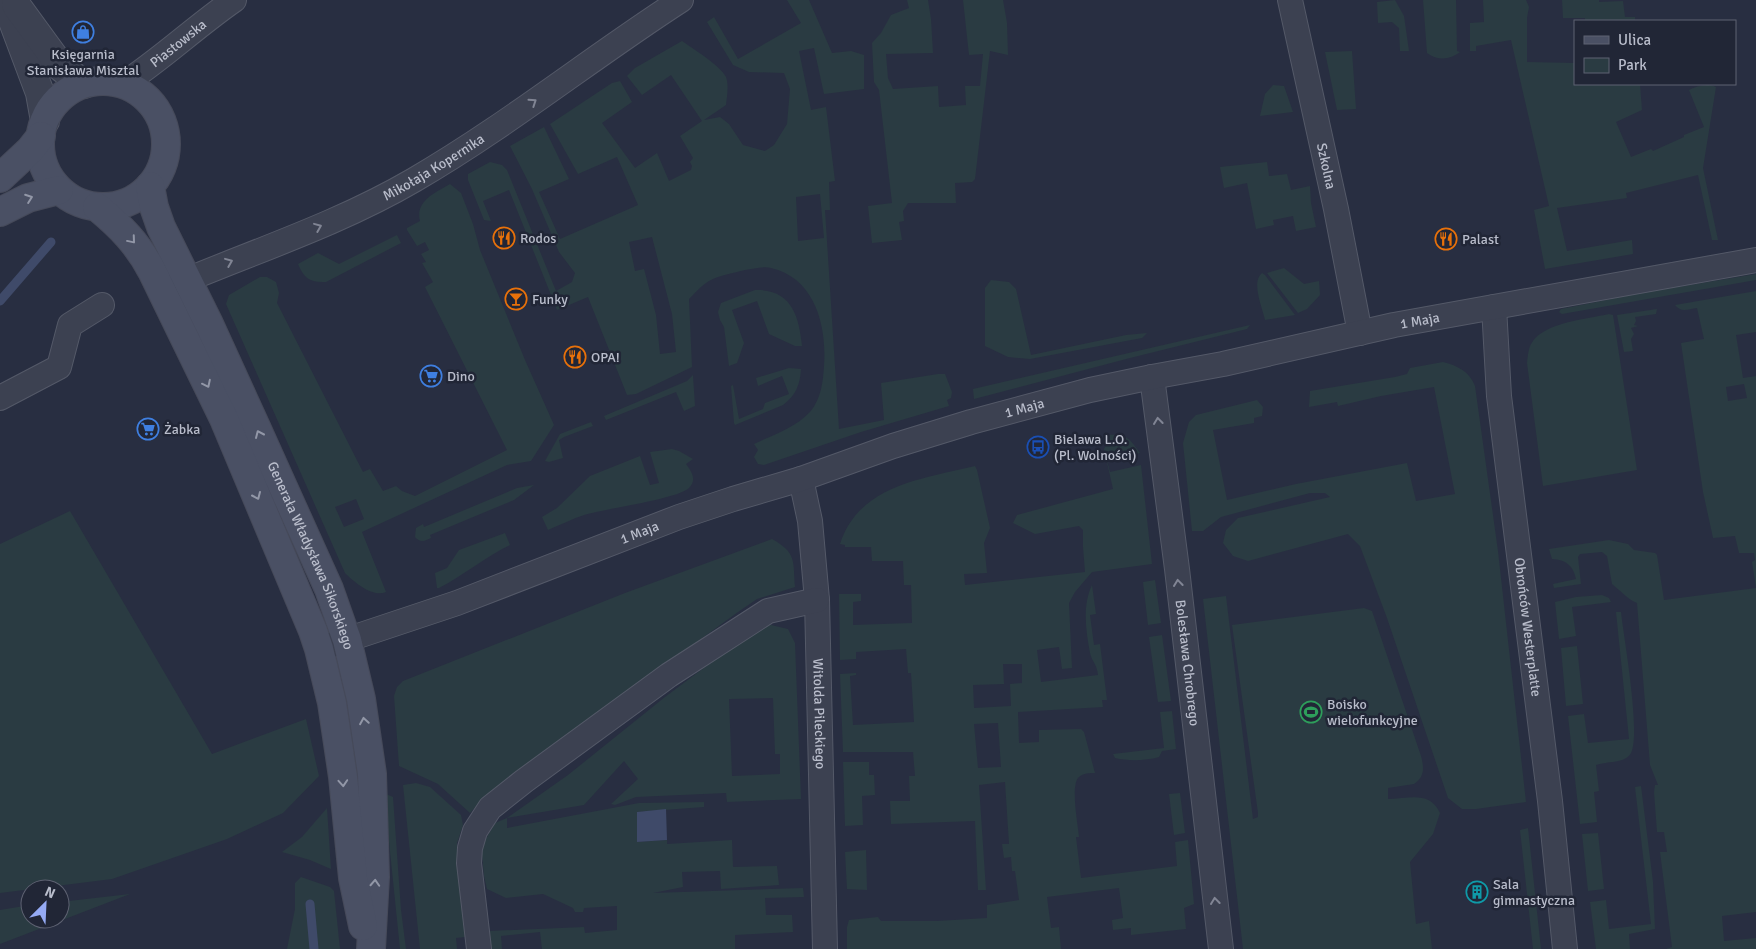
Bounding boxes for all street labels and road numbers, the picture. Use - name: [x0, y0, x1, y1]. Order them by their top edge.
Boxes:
- street label: Piastowska: [146, 15, 210, 71]
- street label: Mikołaja Kopernika: [380, 130, 487, 204]
- street label: Szkolna: [1313, 141, 1340, 191]
- street label: 1 Maja: [1399, 308, 1441, 332]
- street label: 1 Maja: [1003, 394, 1046, 421]
- street label: Generała Władysława Sikorskiego: [264, 459, 357, 651]
- street label: 1 Maja: [618, 517, 661, 548]
- street label: Obrońców Westerplatte: [1511, 557, 1545, 698]
- street label: Bolesława Chrobrego: [1172, 599, 1204, 727]
- street label: Witolda Pileckiego: [810, 658, 829, 769]

